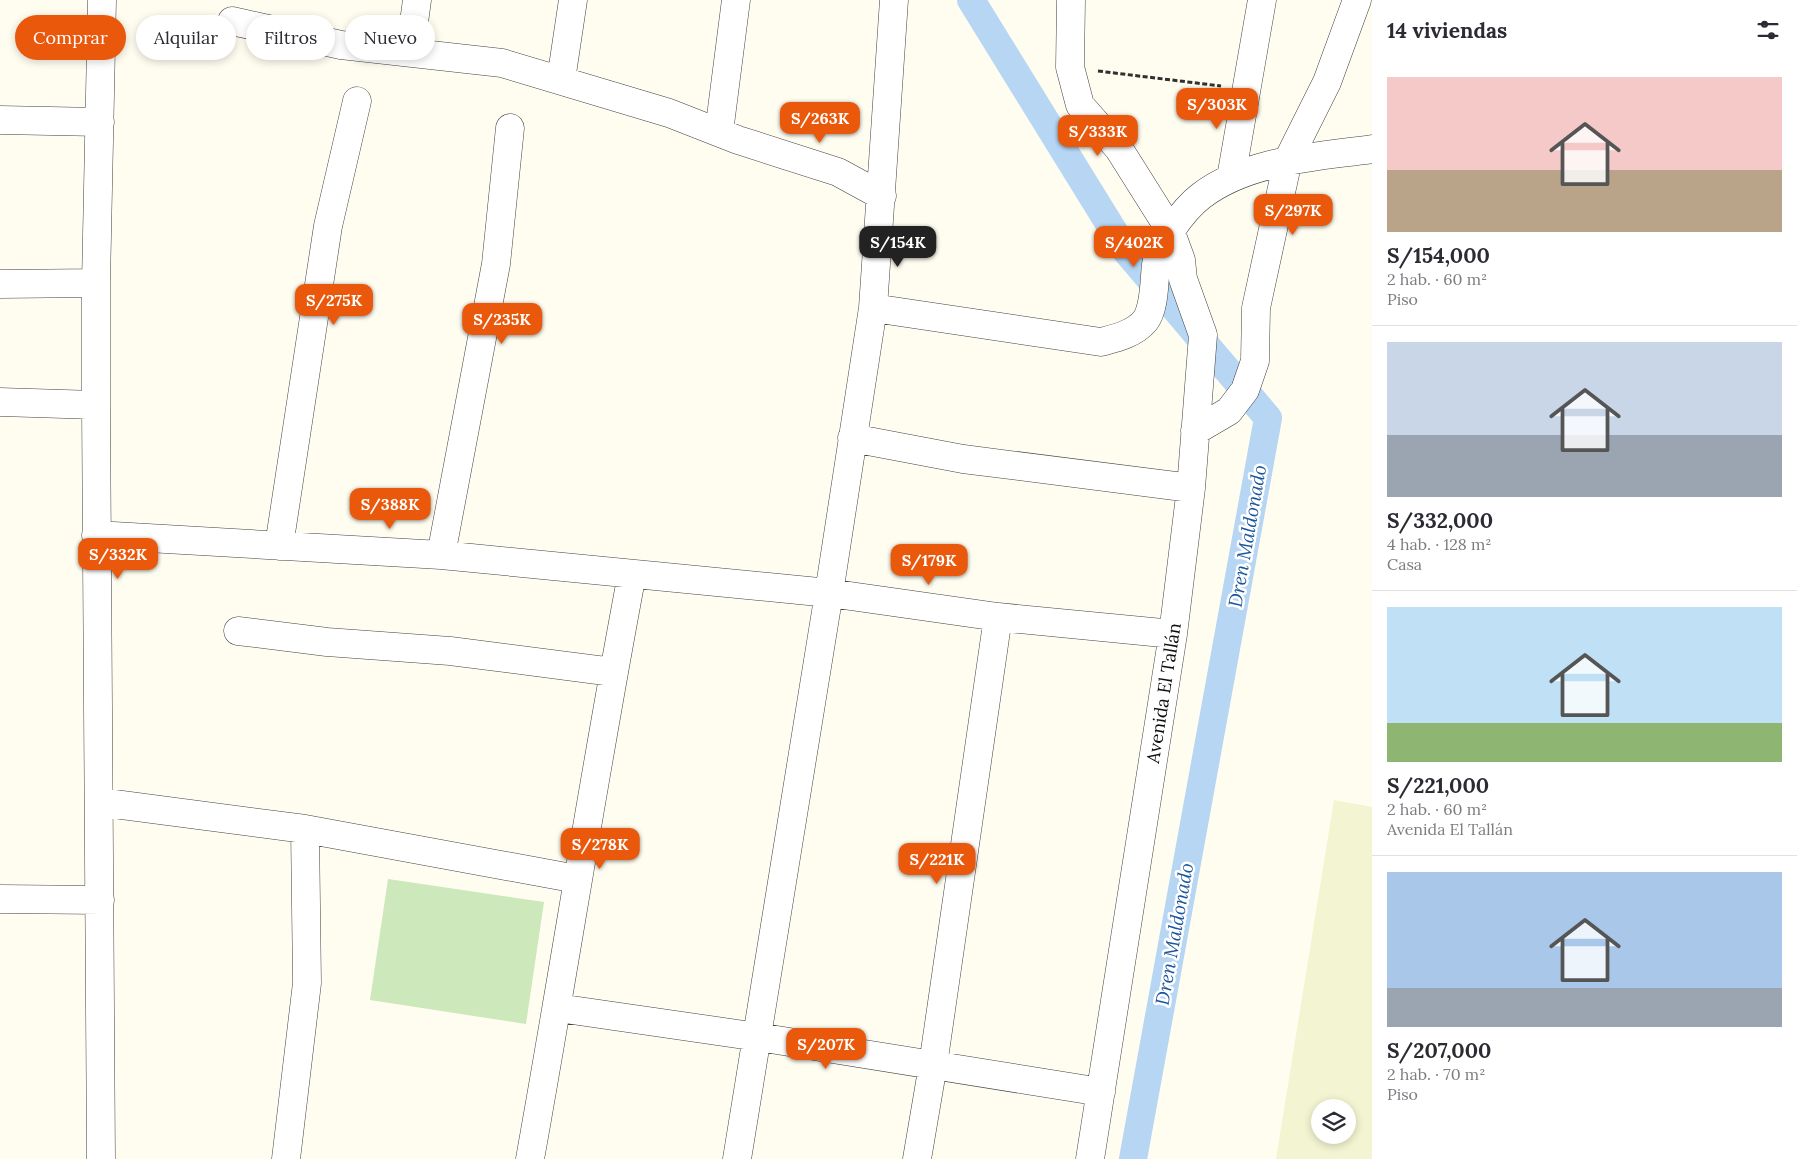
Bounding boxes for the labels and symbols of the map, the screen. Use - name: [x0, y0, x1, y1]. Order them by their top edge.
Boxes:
- pin: S/303K: [1176, 88, 1258, 130]
- pin: S/263K: [779, 102, 861, 144]
- pin: S/333K: [1057, 114, 1139, 157]
- pin: S/297K: [1252, 194, 1334, 236]
- pin: S/154K: [857, 226, 939, 268]
- pin: S/402K: [1093, 226, 1175, 268]
- pin: S/275K: [293, 284, 375, 326]
- pin: S/235K: [461, 302, 543, 345]
- water label: Dren Maldonado: [1223, 463, 1271, 609]
- pin: S/388K: [349, 488, 431, 530]
- pin: S/332K: [77, 538, 159, 580]
- pin: S/179K: [888, 544, 970, 586]
- street label: Avenida El Tallán: [1141, 621, 1186, 766]
- pin: S/278K: [559, 828, 641, 870]
- pin: S/221K: [896, 842, 978, 885]
- water label: Dren Maldonado: [1150, 861, 1198, 1007]
- pin: S/207K: [785, 1028, 867, 1070]

